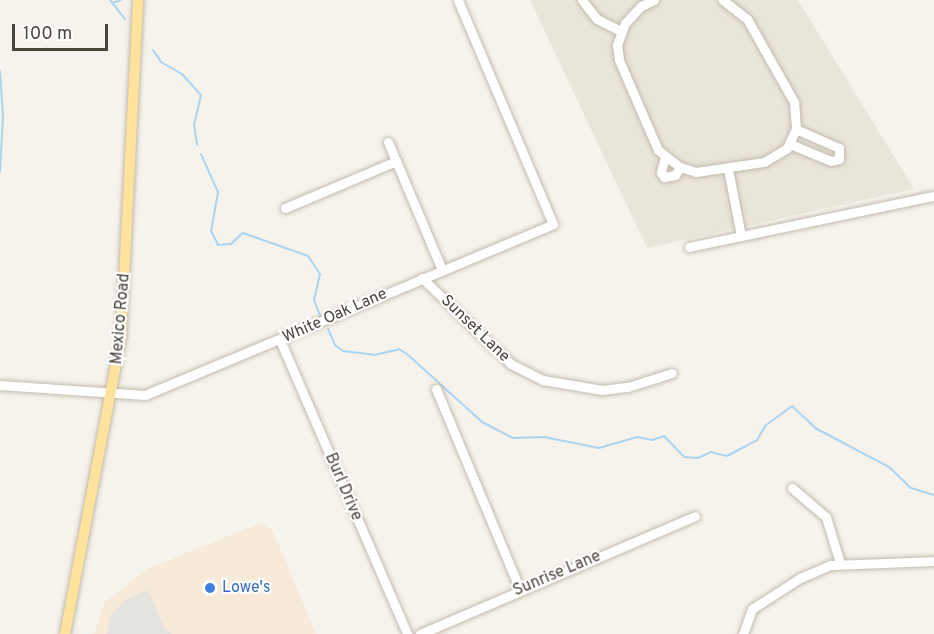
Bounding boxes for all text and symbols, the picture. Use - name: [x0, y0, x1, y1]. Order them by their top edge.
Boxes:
- scale bar: [15, 12, 111, 50]
- text: 100 m: [23, 23, 72, 46]
- street label: Mexico Road: [107, 273, 135, 365]
- street label: White Oak Lane: [280, 284, 390, 348]
- street label: Sunset Lane: [436, 291, 514, 367]
- street label: Burl Drive: [320, 450, 366, 524]
- street label: Sunrise Lane: [510, 547, 604, 601]
- place label: Lowe's: [222, 578, 271, 598]
- marker: Lowe's: [203, 581, 217, 595]

